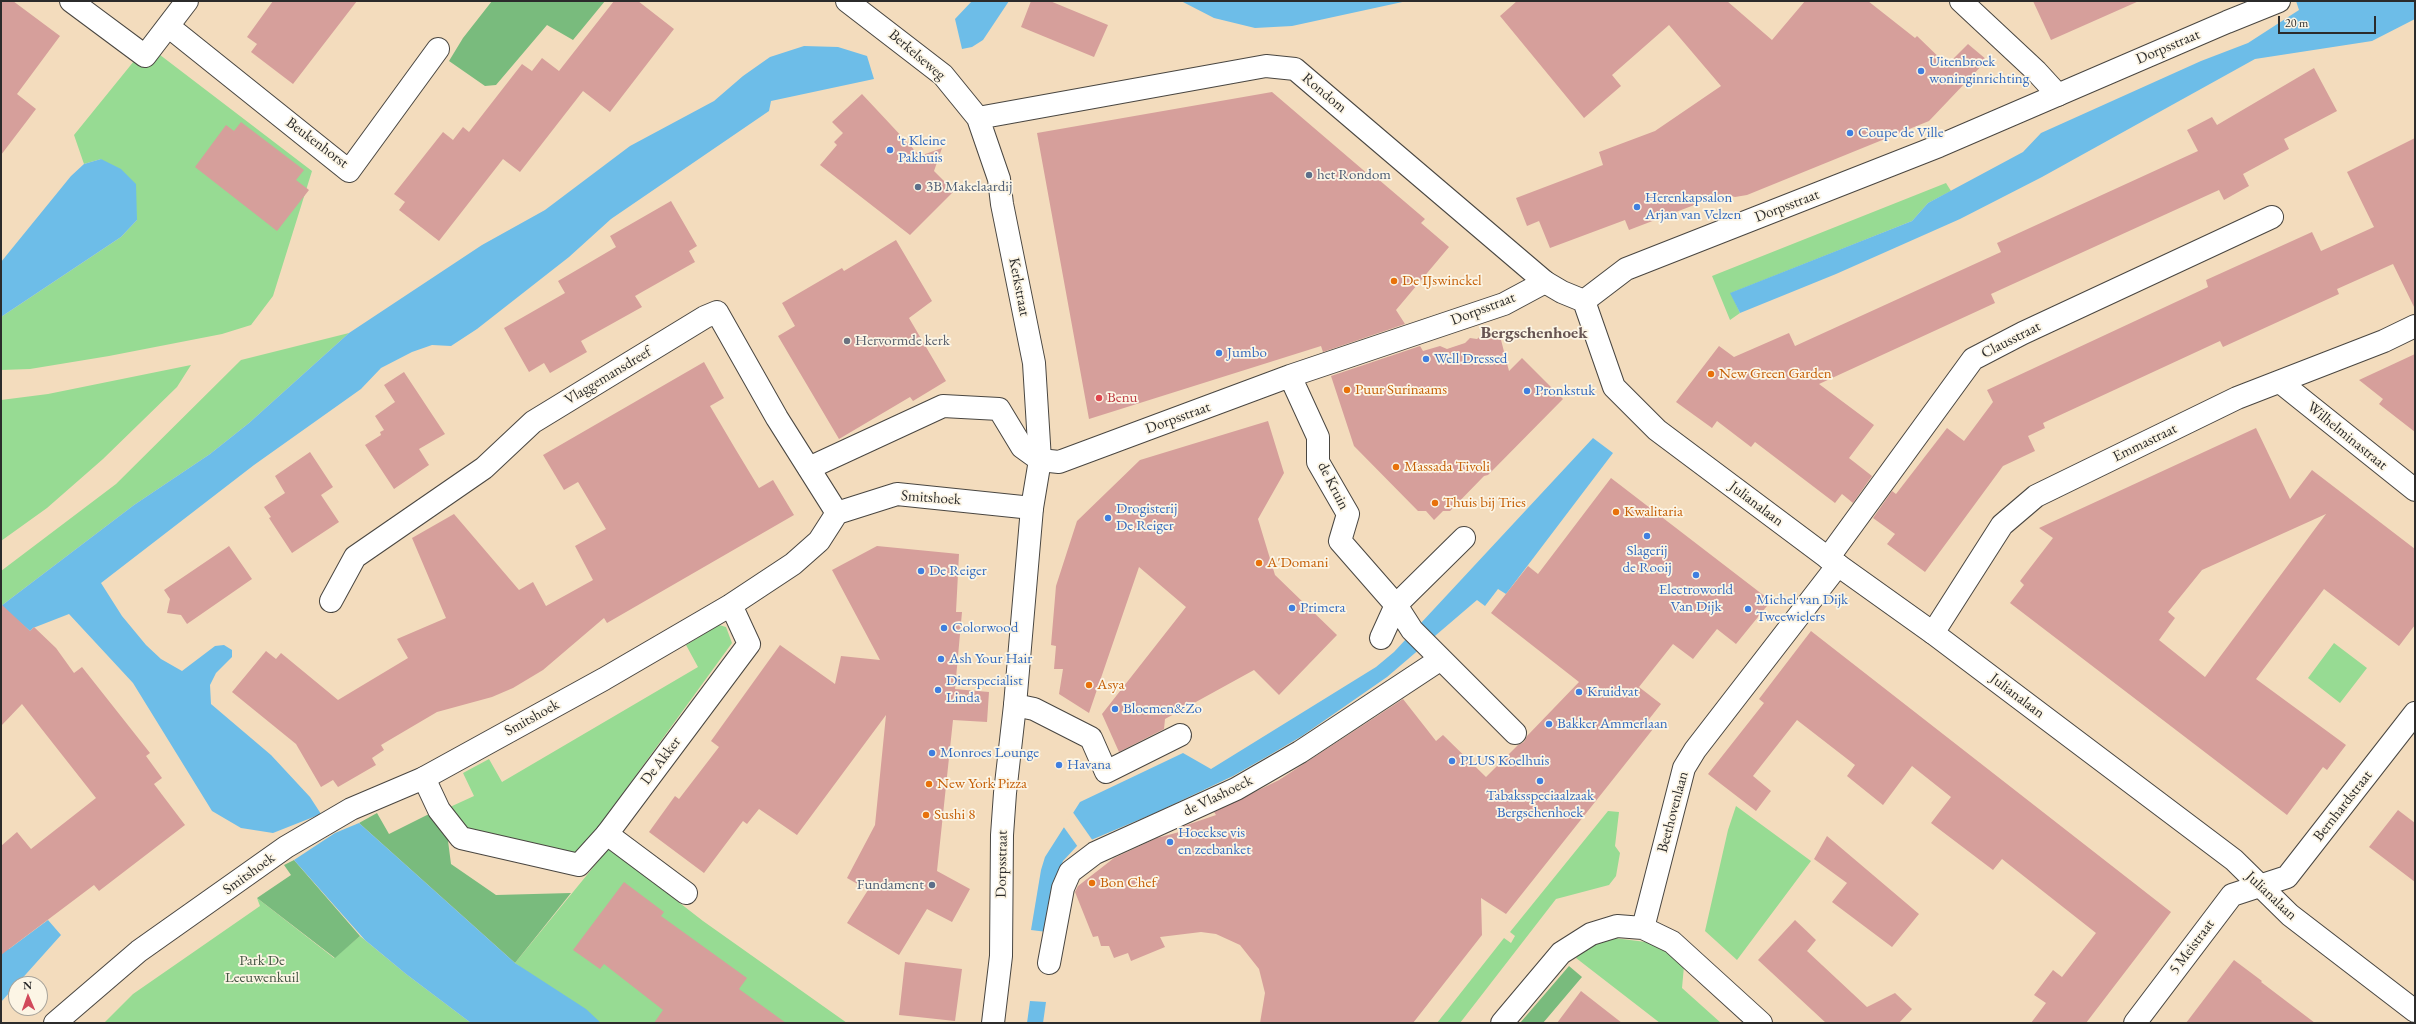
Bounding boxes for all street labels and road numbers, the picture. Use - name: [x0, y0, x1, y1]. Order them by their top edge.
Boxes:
- street label: Berkelseweg: [885, 26, 949, 84]
- street label: Dorpsstraat: [2133, 26, 2203, 68]
- street label: Rondom: [1298, 69, 1350, 117]
- street label: Beukenhorst: [282, 114, 352, 172]
- street label: Dorpsstraat: [1752, 185, 1822, 227]
- street label: Kerkstraat: [1005, 256, 1033, 318]
- street label: Dorpsstraat: [1448, 288, 1518, 330]
- street label: Clausstraat: [1978, 317, 2044, 363]
- street label: Vlaggemansdreef: [561, 343, 655, 409]
- street label: Dorpsstraat: [1143, 398, 1213, 438]
- street label: Wilhelminastraat: [2303, 398, 2391, 474]
- street label: Emmastraat: [2110, 420, 2180, 466]
- street label: de Kruin: [1313, 459, 1353, 513]
- street label: Julianalaan: [1725, 478, 1787, 530]
- street label: Smitshoek: [900, 487, 962, 509]
- street label: Julianalaan: [1986, 670, 2048, 722]
- street label: Smitshoek: [501, 696, 563, 740]
- street label: De Akker: [637, 733, 685, 789]
- street label: Bernhardstraat: [2310, 767, 2376, 845]
- street label: Beethovenlaan: [1654, 769, 1692, 855]
- street label: de Vlashoeck: [1180, 771, 1256, 821]
- street label: Dorpsstraat: [992, 830, 1012, 898]
- street label: Smitshoek: [219, 849, 279, 899]
- street label: Julianalaan: [2242, 868, 2300, 924]
- street label: 5 Meistraat: [2165, 916, 2219, 978]

